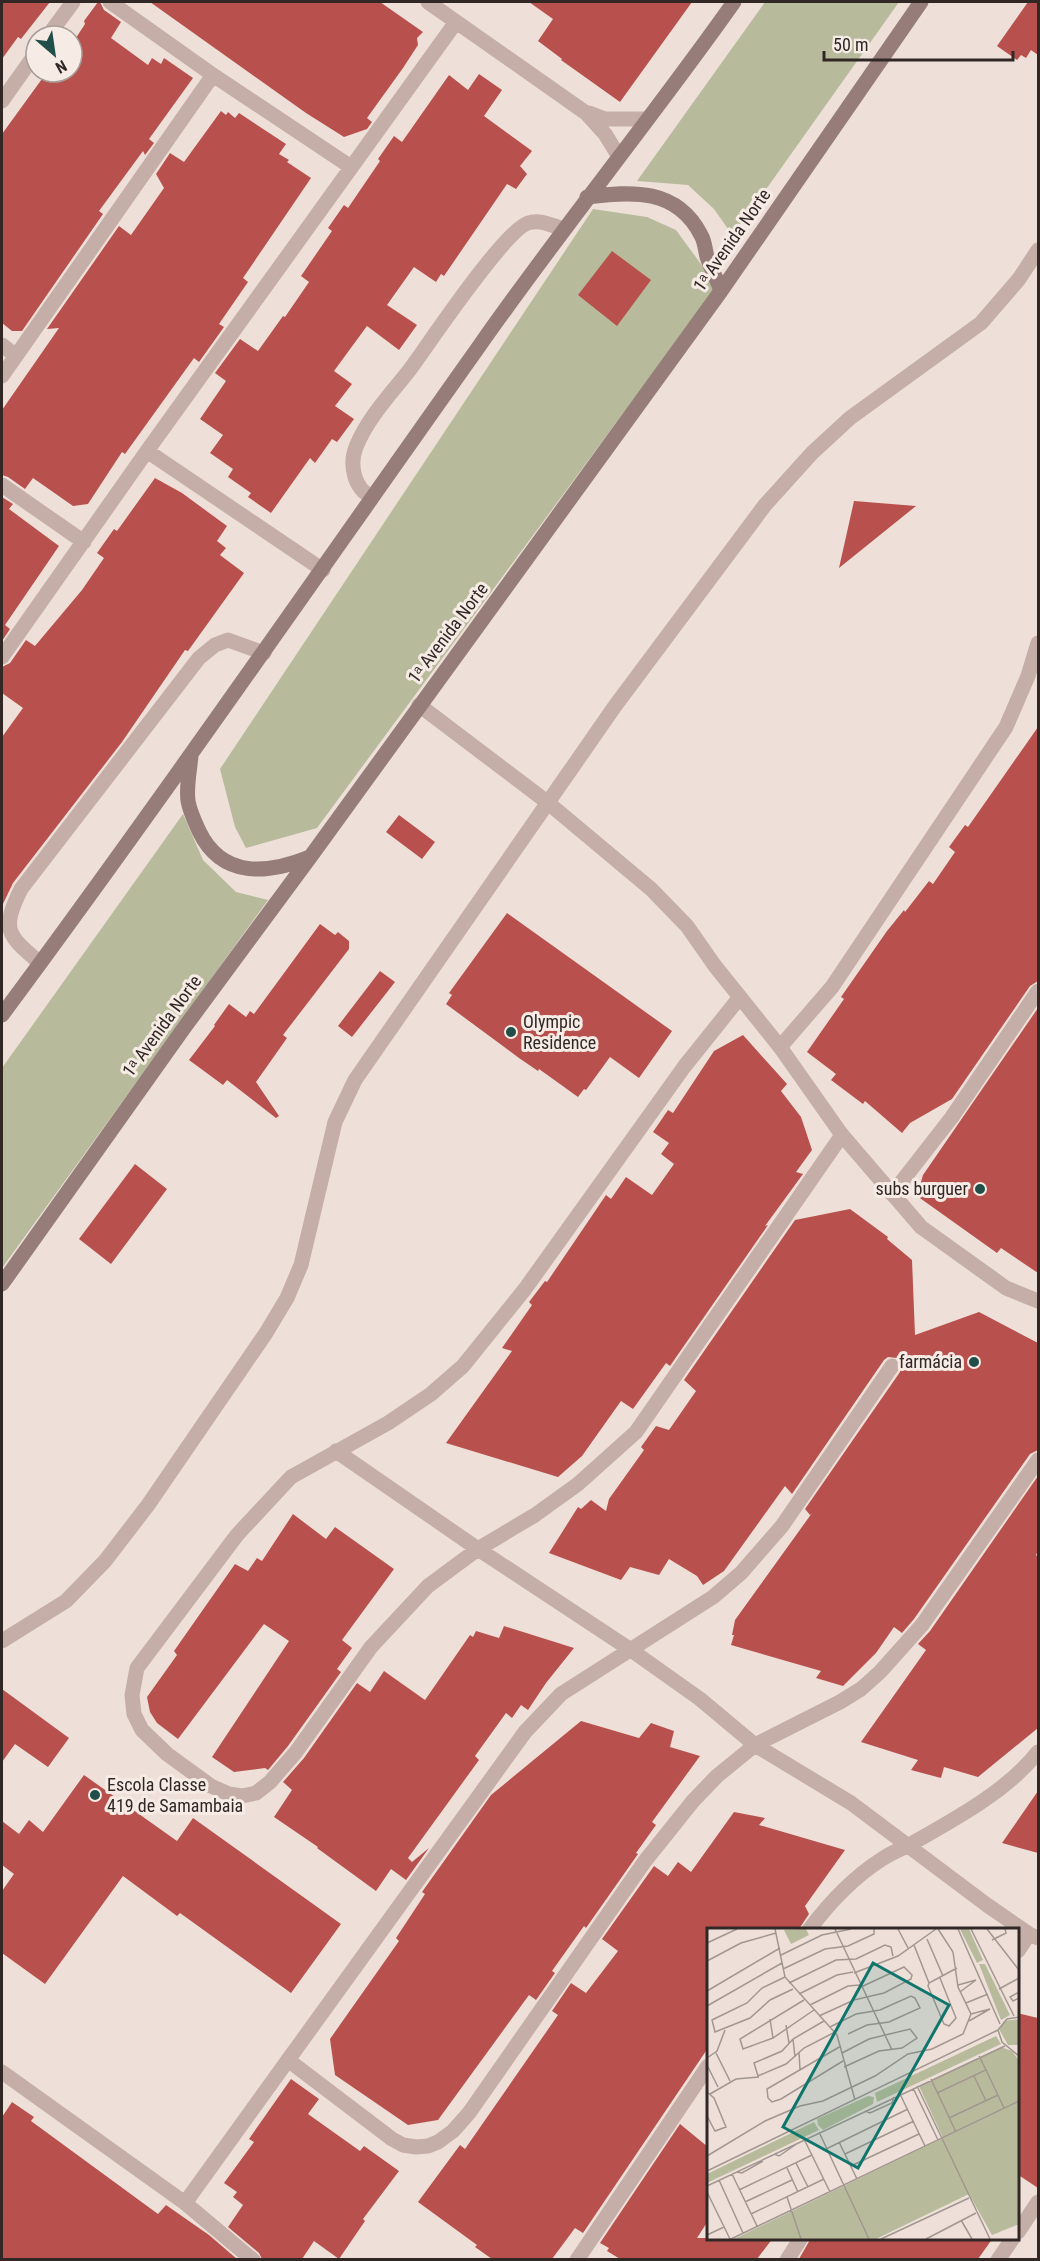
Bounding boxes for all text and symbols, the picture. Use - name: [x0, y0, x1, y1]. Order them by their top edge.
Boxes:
- north arrow: [24, 24, 84, 84]
- scale bar: [824, 24, 1013, 62]
- text: 50 m: [833, 34, 868, 55]
- text: N: [52, 56, 70, 77]
- street label: 1ᵃ Avenida Norte: [689, 185, 775, 295]
- street label: 1ᵃ Avenida Norte: [403, 578, 492, 687]
- street label: 1ᵃ Avenida Norte: [118, 971, 205, 1080]
- place label: Olympic Residence: [523, 1011, 596, 1053]
- marker: Olympic Residence: [504, 1025, 518, 1039]
- place label: subs burguer: [875, 1178, 969, 1199]
- marker: subs burguer: [973, 1182, 987, 1196]
- place label: farmácia: [899, 1351, 962, 1372]
- marker: farmácia: [967, 1355, 981, 1369]
- place label: Escola Classe 419 de Samambaia: [107, 1774, 243, 1816]
- marker: Escola Classe 419 de Samambaia: [88, 1788, 102, 1802]
- inset map: [707, 1928, 1019, 2240]

